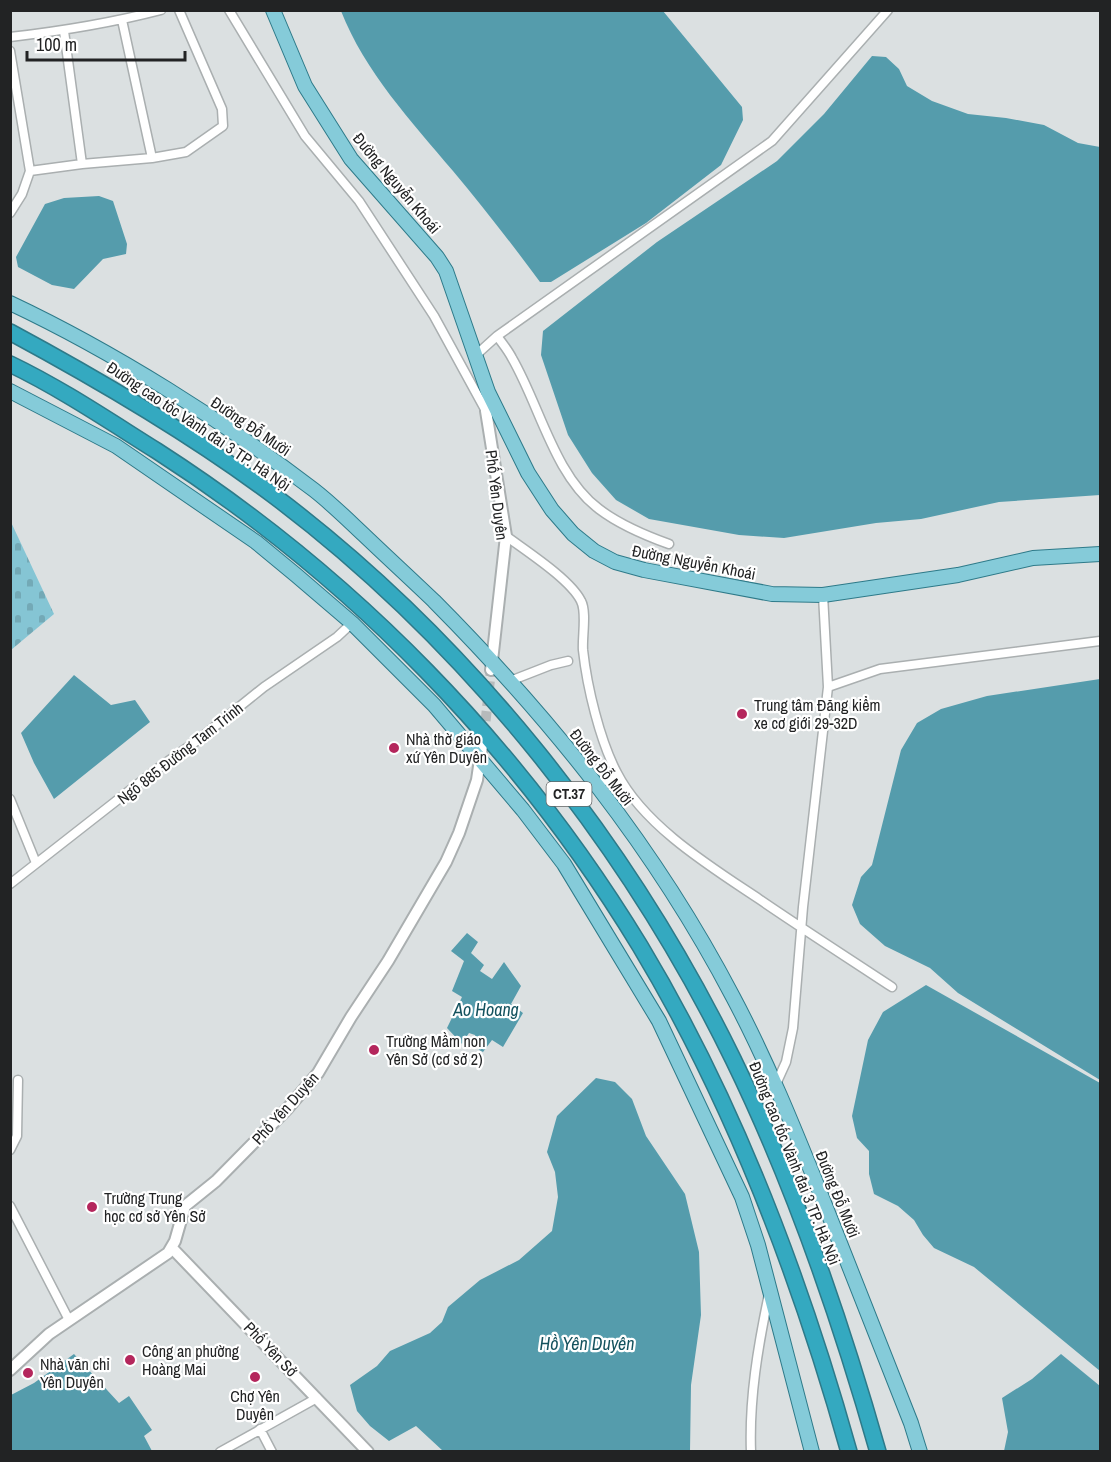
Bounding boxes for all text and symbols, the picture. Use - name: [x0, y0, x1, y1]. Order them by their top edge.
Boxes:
- scale bar: [27, 24, 184, 62]
- text: 100 m: [36, 32, 77, 57]
- street label: Đường Nguyễn Khoái: [348, 128, 446, 238]
- street label: Đường cao tốc Vành đai 3 TP. Hà Nội: [103, 356, 295, 496]
- street label: Đường Đỗ Mười: [207, 391, 295, 461]
- street label: Phố Yên Duyên: [481, 449, 513, 541]
- street label: Đường Nguyễn Khoái: [630, 539, 758, 585]
- place label: Trung tâm Đăng kiểm xe cơ giới 29-32D: [754, 694, 880, 734]
- street label: Ngõ 885 Đường Tam Trinh: [113, 697, 247, 809]
- marker: Trung tâm Đăng kiểm xe cơ giới 29-32D: [735, 707, 749, 721]
- street label: Đường Đỗ Mười: [565, 724, 639, 810]
- place label: Nhà thờ giáo xứ Yên Duyên: [406, 728, 487, 768]
- marker: Nhà thờ giáo xứ Yên Duyên: [387, 741, 401, 755]
- road number: CT.37: [546, 782, 592, 806]
- water label: Ao Hoang: [452, 997, 519, 1022]
- place label: Trường Mầm non Yên Sở (cơ sở 2): [386, 1030, 485, 1070]
- marker: Trường Mầm non Yên Sở (cơ sở 2): [367, 1043, 381, 1057]
- street label: Đường cao tốc Vành đai 3 TP. Hà Nội: [744, 1058, 846, 1268]
- street label: Phố Yên Duyên: [247, 1067, 323, 1149]
- street label: Đường Đỗ Mười: [811, 1147, 865, 1241]
- place label: Trường Trung học cơ sở Yên Sở: [104, 1187, 205, 1227]
- marker: Trường Trung học cơ sở Yên Sở: [85, 1200, 99, 1214]
- street label: Phố Yên Sở: [239, 1317, 303, 1381]
- water label: Hồ Yên Duyên: [540, 1331, 634, 1356]
- place label: Công an phường Hoàng Mai: [142, 1340, 240, 1380]
- place label: Nhà văn chỉ Yên Duyên: [40, 1353, 110, 1393]
- marker: Công an phường Hoàng Mai: [123, 1353, 137, 1367]
- marker: Nhà văn chỉ Yên Duyên: [21, 1366, 35, 1380]
- marker: Chợ Yên Duyên: [248, 1370, 262, 1384]
- place label: Chợ Yên Duyên: [230, 1385, 280, 1425]

